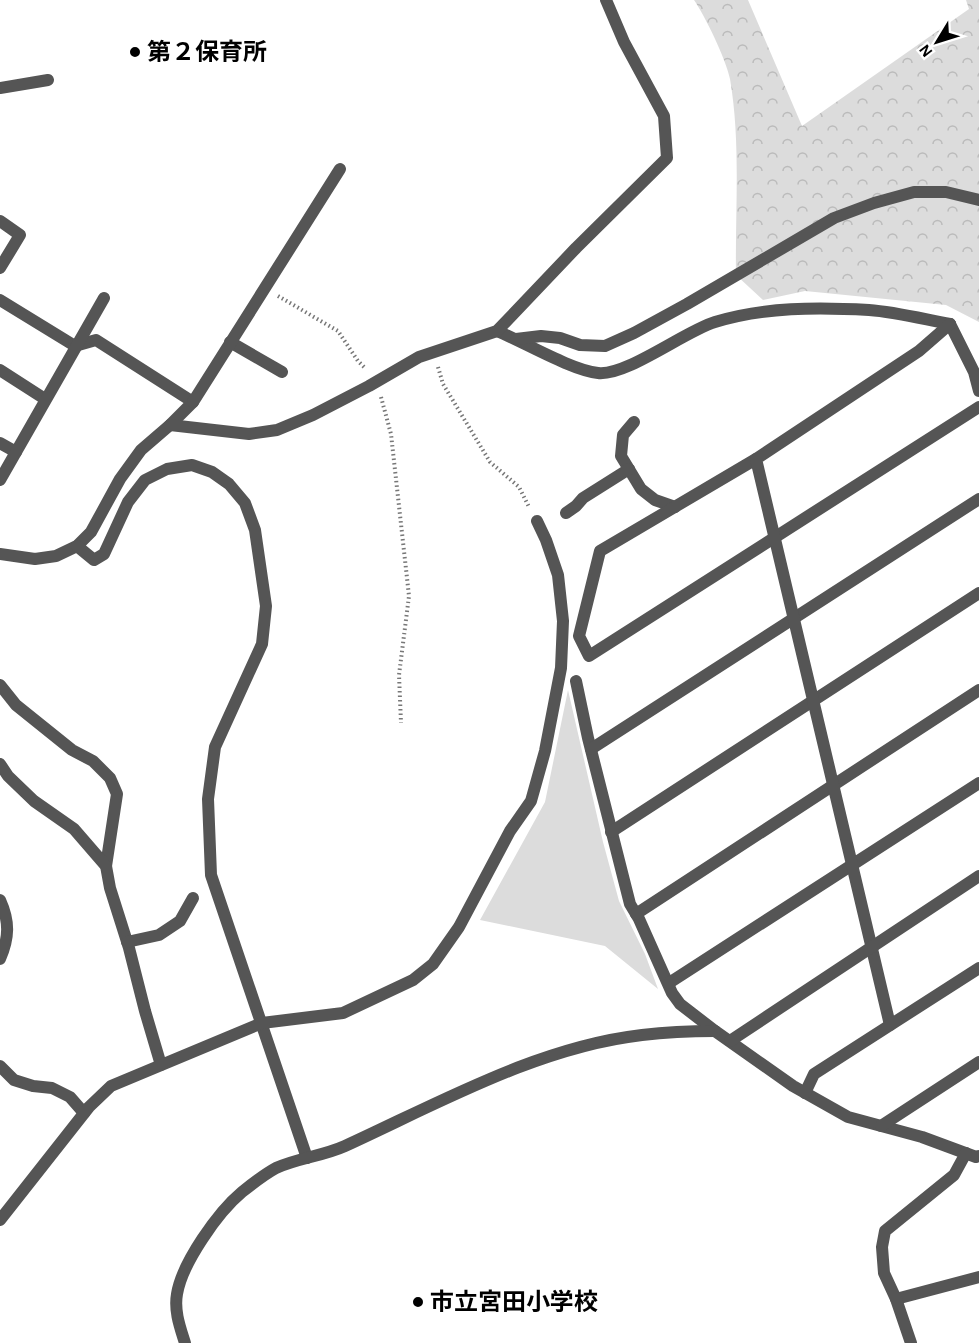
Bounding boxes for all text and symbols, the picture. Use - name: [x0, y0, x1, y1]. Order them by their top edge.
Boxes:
- north arrow: [907, 12, 967, 72]
- place label: 第２保育所: [147, 39, 267, 65]
- text: N: [916, 41, 936, 60]
- marker: 第２保育所: [128, 45, 142, 59]
- place label: 市立宮田小学校: [430, 1289, 598, 1315]
- marker: 市立宮田小学校: [411, 1295, 425, 1309]

